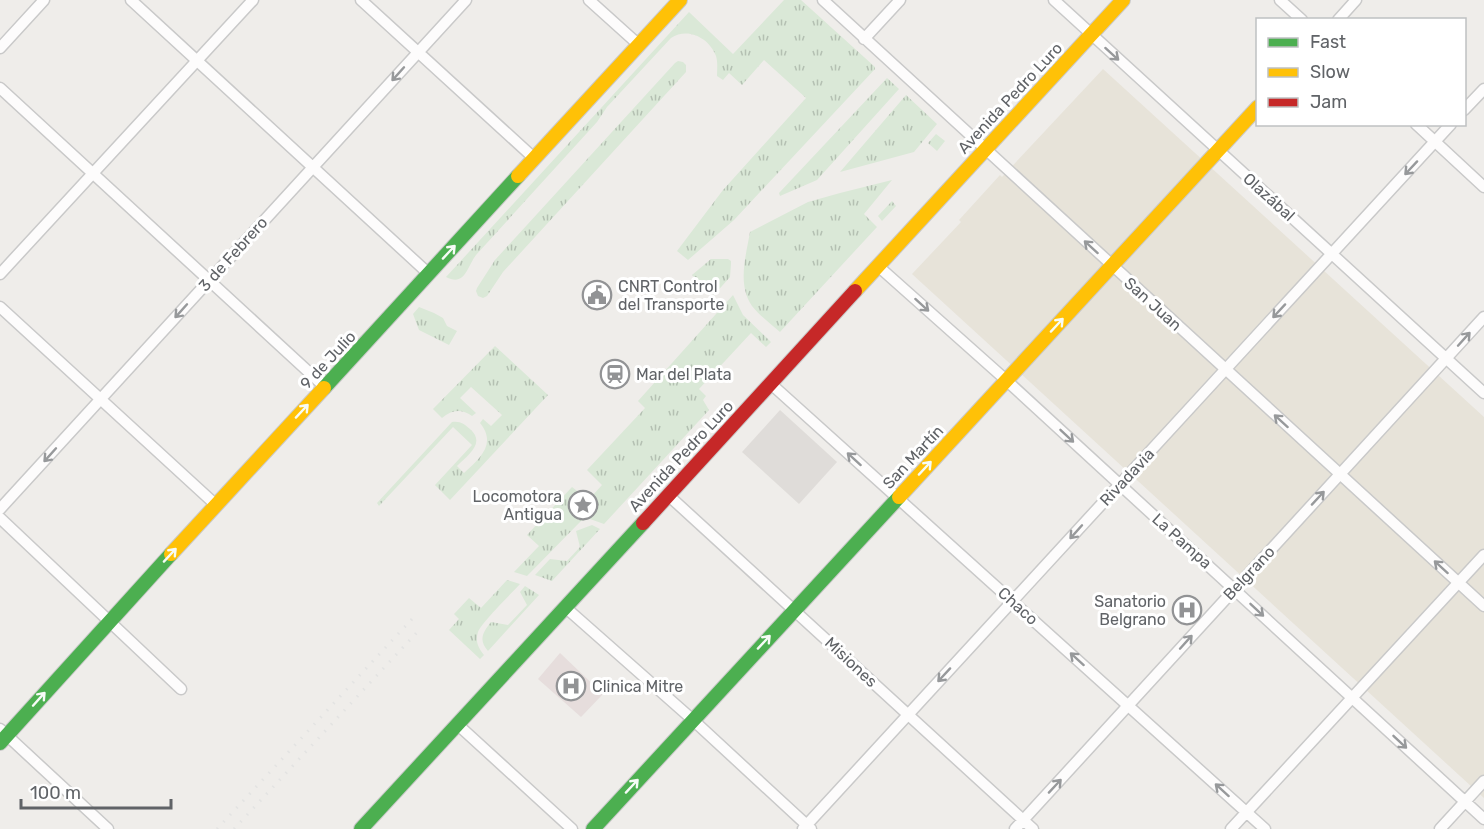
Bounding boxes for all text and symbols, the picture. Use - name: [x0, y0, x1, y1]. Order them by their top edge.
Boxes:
- legend: [1256, 18, 1466, 126]
- text: Fast: [1310, 31, 1346, 53]
- street label: Avenida Pedro Luro: [954, 39, 1066, 157]
- one-way arrow: [1105, 47, 1120, 61]
- text: Slow: [1310, 61, 1350, 83]
- one-way arrow: [391, 66, 405, 81]
- text: Jam: [1310, 91, 1347, 113]
- one-way arrow: [1404, 160, 1419, 175]
- street label: Olazábal: [1239, 169, 1299, 225]
- street label: 3 de Febrero: [195, 213, 271, 295]
- one-way arrow: [1084, 240, 1099, 254]
- one-way arrow: [442, 245, 456, 260]
- street label: San Juan: [1120, 273, 1186, 335]
- place label: CNRT Control del Transporte: [618, 277, 725, 314]
- public building icon: CNRT Control del Transporte: [581, 279, 613, 311]
- one-way arrow: [914, 298, 929, 312]
- one-way arrow: [174, 303, 188, 318]
- one-way arrow: [1273, 303, 1287, 318]
- one-way arrow: [1050, 318, 1064, 333]
- street label: 9 de Julio: [296, 327, 360, 393]
- one-way arrow: [1457, 332, 1471, 347]
- station icon: Mar del Plata: [599, 358, 631, 390]
- place label: Mar del Plata: [636, 365, 731, 384]
- street label: Avenida Pedro Luro: [625, 397, 737, 515]
- one-way arrow: [295, 404, 309, 419]
- one-way arrow: [1274, 414, 1289, 428]
- street label: San Martín: [879, 421, 947, 493]
- one-way arrow: [1059, 428, 1074, 443]
- street label: Rivadavia: [1096, 444, 1158, 510]
- one-way arrow: [43, 447, 57, 462]
- one-way arrow: [847, 452, 862, 466]
- one-way arrow: [918, 461, 932, 476]
- place label: Locomotora Antigua: [472, 487, 562, 524]
- place icon: Locomotora Antigua: [567, 489, 599, 521]
- one-way arrow: [1311, 491, 1325, 506]
- street label: La Pampa: [1148, 509, 1216, 573]
- one-way arrow: [1069, 524, 1083, 539]
- street label: Belgrano: [1219, 542, 1279, 604]
- one-way arrow: [163, 548, 177, 563]
- one-way arrow: [1434, 560, 1449, 574]
- street label: Chaco: [994, 583, 1042, 629]
- place label: Sanatorio Belgrano: [1094, 592, 1166, 629]
- hospital icon: Sanatorio Belgrano: [1171, 594, 1203, 626]
- one-way arrow: [1249, 603, 1264, 617]
- street label: Misiones: [821, 633, 881, 691]
- one-way arrow: [757, 635, 772, 650]
- one-way arrow: [1179, 635, 1193, 650]
- one-way arrow: [1070, 652, 1085, 666]
- one-way arrow: [937, 668, 951, 683]
- hospital icon: Clinica Mitre: [555, 670, 587, 702]
- place label: Clinica Mitre: [592, 677, 683, 696]
- one-way arrow: [32, 692, 46, 707]
- one-way arrow: [1392, 735, 1407, 749]
- scale bar: [21, 772, 171, 810]
- one-way arrow: [625, 779, 639, 794]
- one-way arrow: [1047, 779, 1061, 794]
- text: 100 m: [30, 782, 81, 804]
- one-way arrow: [1214, 783, 1229, 797]

